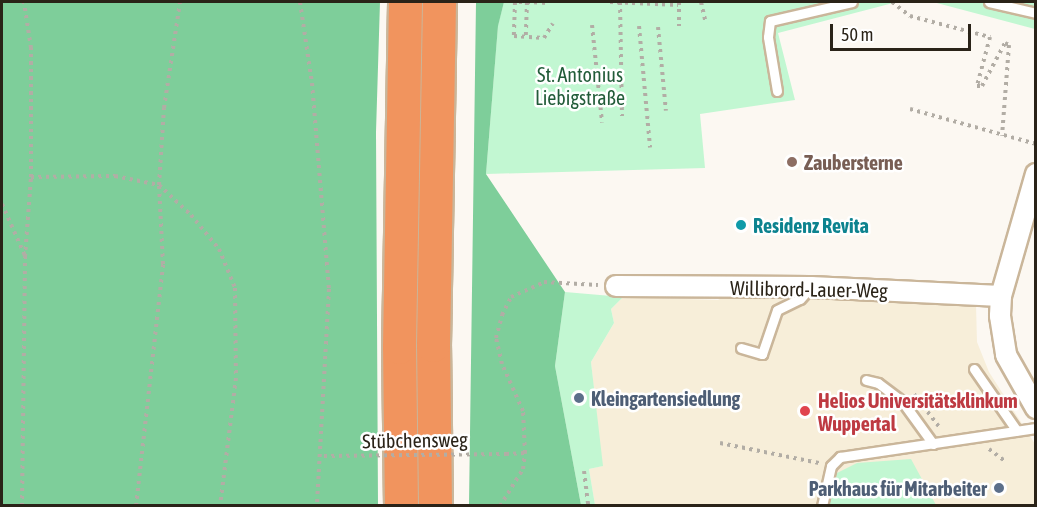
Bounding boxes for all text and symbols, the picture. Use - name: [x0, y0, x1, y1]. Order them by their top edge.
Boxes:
- scale bar: [833, 12, 974, 50]
- text: 50 m: [841, 24, 873, 45]
- park label: St. Antonius Liebigstraße: [535, 63, 625, 110]
- place label: Zaubersterne: [804, 150, 903, 174]
- marker: Zaubersterne: [785, 155, 799, 169]
- place label: Residenz Revita: [753, 213, 869, 237]
- marker: Residenz Revita: [734, 218, 748, 232]
- street label: Willibrord-Lauer-Weg: [730, 276, 888, 302]
- place label: Kleingartensiedlung: [591, 386, 740, 410]
- place label: Helios Universitätsklinkum Wuppertal: [818, 388, 1018, 435]
- marker: Kleingartensiedlung: [572, 391, 586, 405]
- marker: Helios Universitätsklinkum Wuppertal: [796, 402, 814, 420]
- street label: Stübchensweg: [362, 427, 468, 453]
- place label: Parkhaus für Mitarbeiter: [809, 476, 987, 500]
- marker: Parkhaus für Mitarbeiter: [992, 481, 1006, 495]

